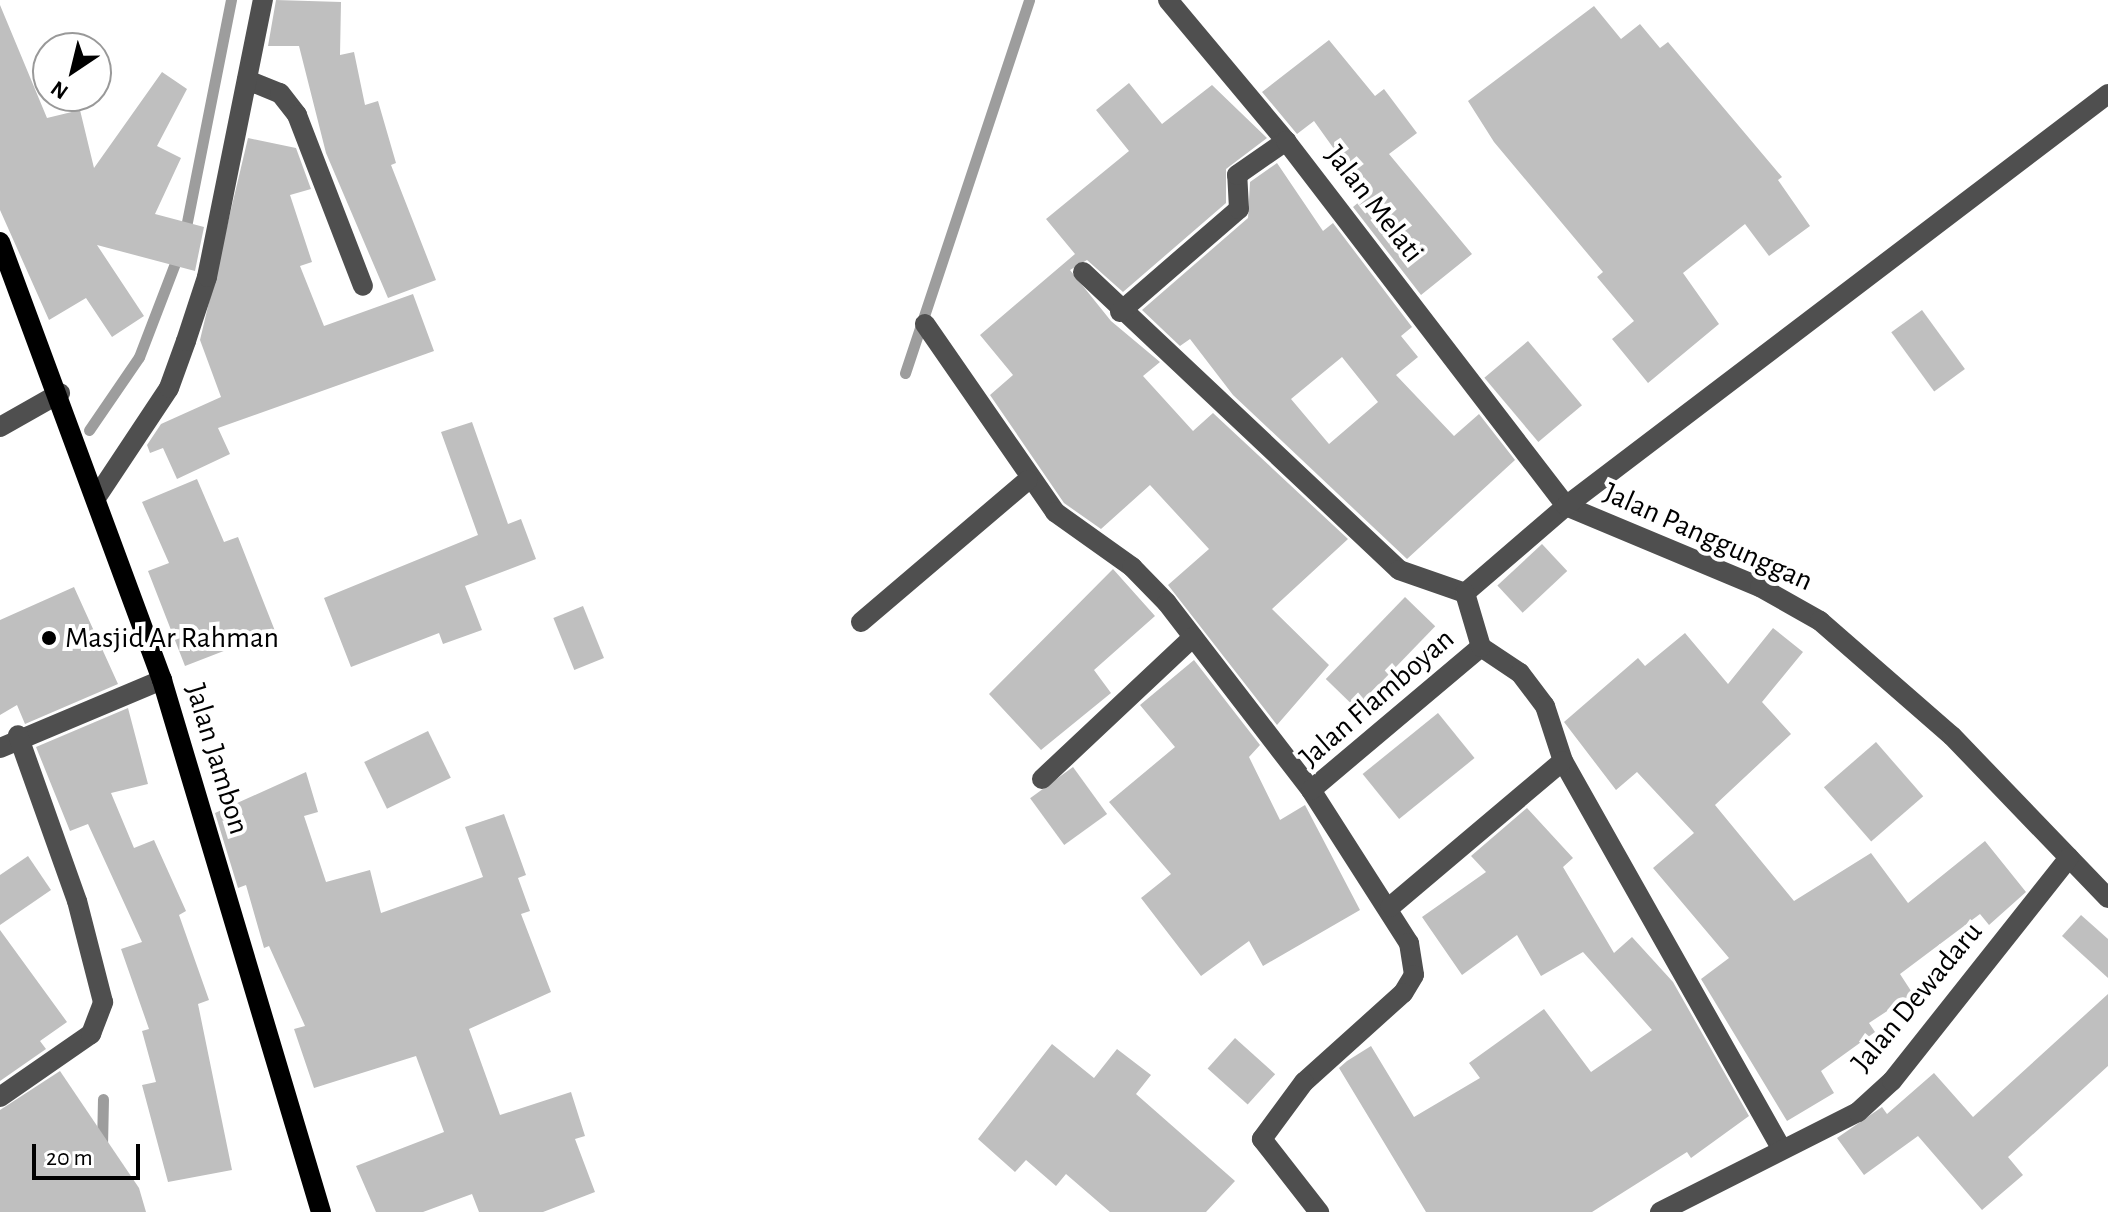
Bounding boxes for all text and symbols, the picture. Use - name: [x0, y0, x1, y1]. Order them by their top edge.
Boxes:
- north arrow: [32, 32, 112, 112]
- text: N: [47, 77, 72, 103]
- street label: Jalan Melati: [1317, 138, 1431, 270]
- street label: Jalan Panggunggan: [1598, 475, 1818, 599]
- place label: Masjid Ar Rahman: [65, 620, 279, 656]
- street label: Jalan Flamboyan: [1292, 621, 1462, 775]
- marker: Masjid Ar Rahman: [40, 629, 58, 647]
- street label: Jalan Jambon: [177, 679, 257, 839]
- street label: Jalan Dewadaru: [1844, 915, 1990, 1079]
- scale bar: [36, 1128, 144, 1178]
- text: 20 m: [46, 1146, 93, 1170]

